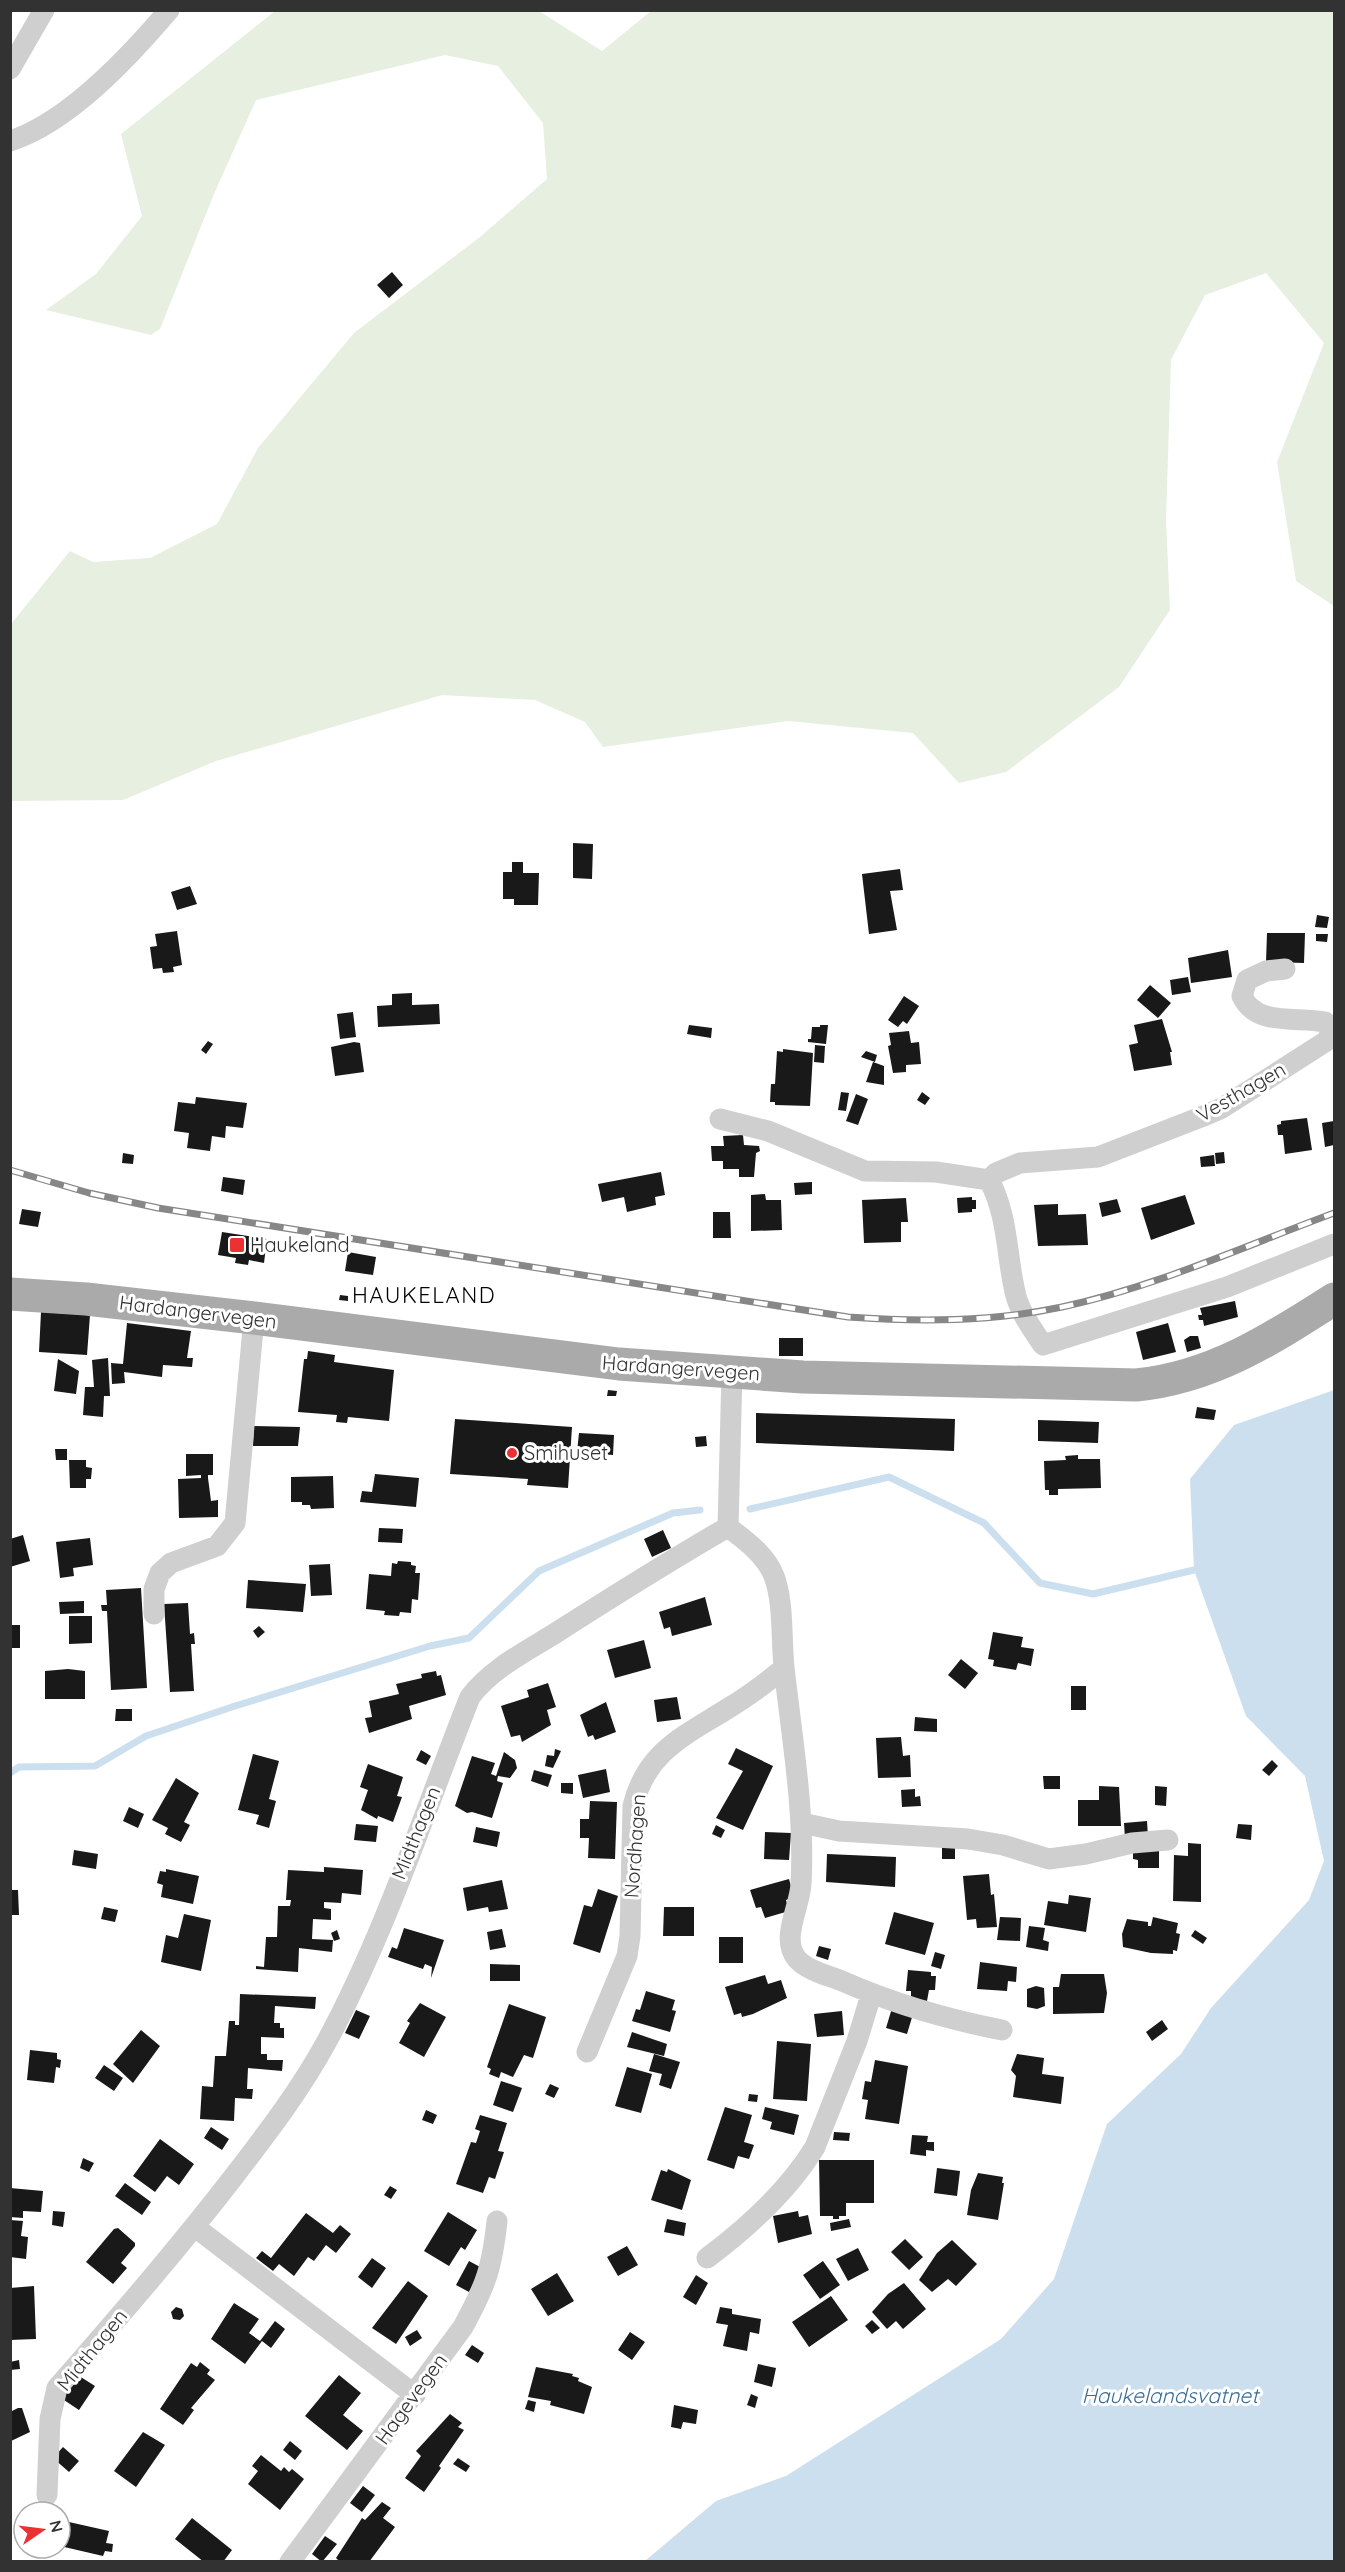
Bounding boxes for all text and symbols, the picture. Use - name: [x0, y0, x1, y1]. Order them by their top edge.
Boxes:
- street label: Vesthagen: [1192, 1056, 1290, 1127]
- place label: Haukeland: [250, 1232, 350, 1257]
- marker: Haukeland: [228, 1236, 246, 1254]
- district label: HAUKELAND: [352, 1281, 496, 1309]
- street label: Hardangervegen: [118, 1289, 278, 1334]
- street label: Hardangervegen: [601, 1350, 761, 1385]
- place label: Smihuset: [524, 1440, 608, 1465]
- marker: Smihuset: [505, 1446, 519, 1460]
- street label: Midthagen: [386, 1783, 446, 1883]
- street label: Nordhagen: [618, 1793, 651, 1899]
- street label: Midthagen: [51, 2304, 132, 2396]
- street label: Hagevegen: [369, 2348, 452, 2449]
- water label: Haukelandsvatnet: [1082, 2382, 1261, 2408]
- north arrow: [12, 2500, 72, 2560]
- text: N: [45, 2518, 68, 2534]

